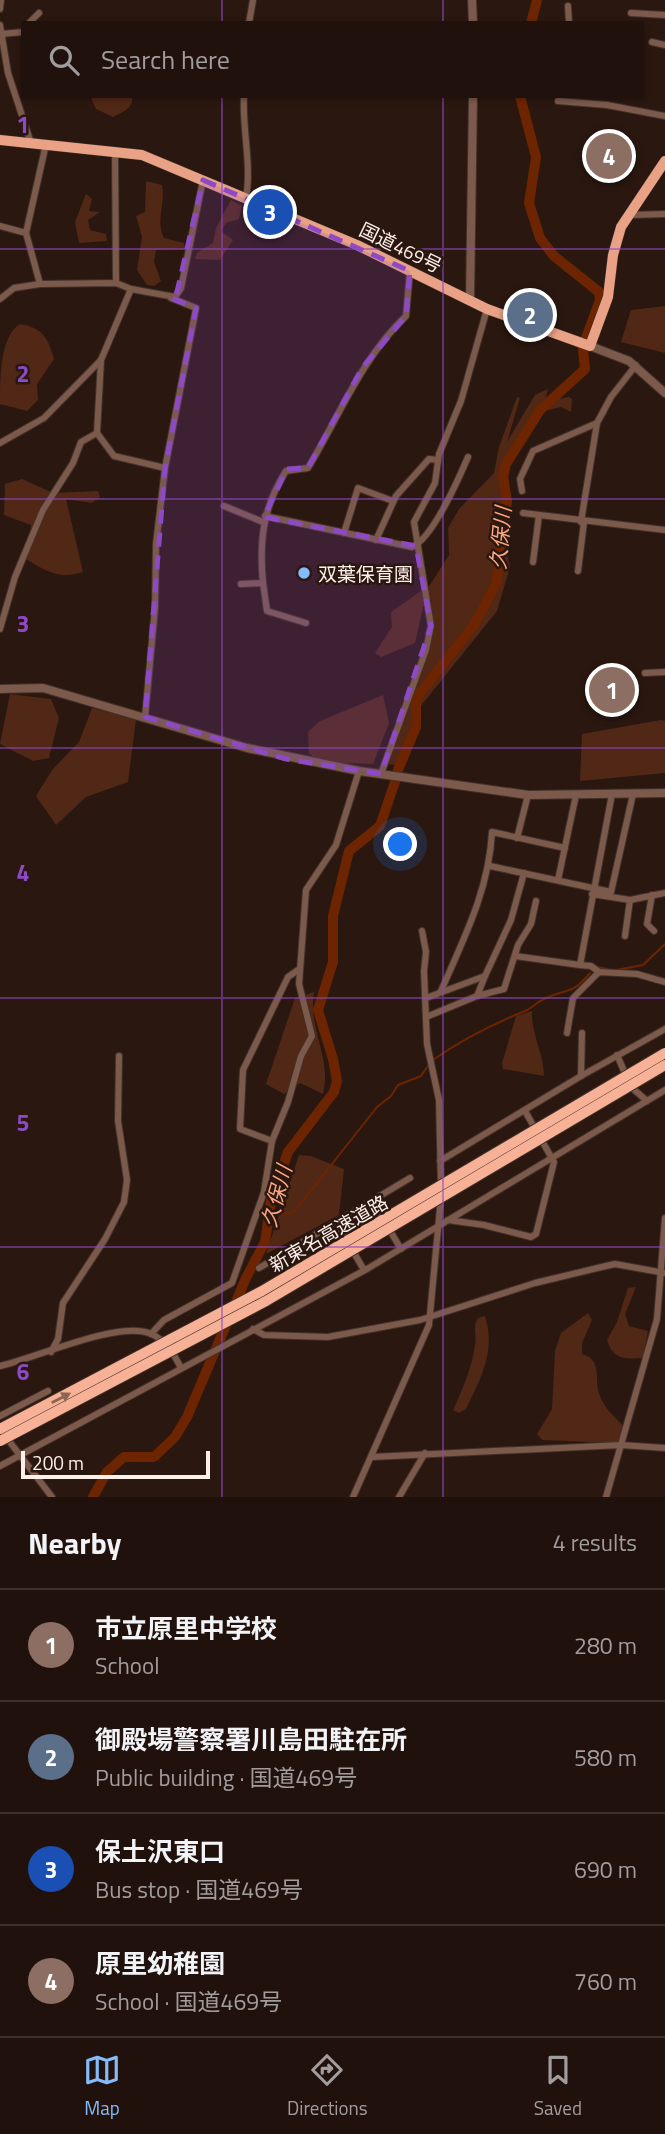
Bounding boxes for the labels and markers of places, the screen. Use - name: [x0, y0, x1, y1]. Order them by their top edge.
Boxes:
- pin: 4: [586, 130, 632, 182]
- pin: 3: [247, 186, 293, 238]
- pin: 2: [507, 289, 553, 341]
- place label: 双葉保育園: [318, 559, 413, 588]
- marker: 双葉保育園: [296, 565, 312, 581]
- pin: 1: [589, 664, 635, 716]

